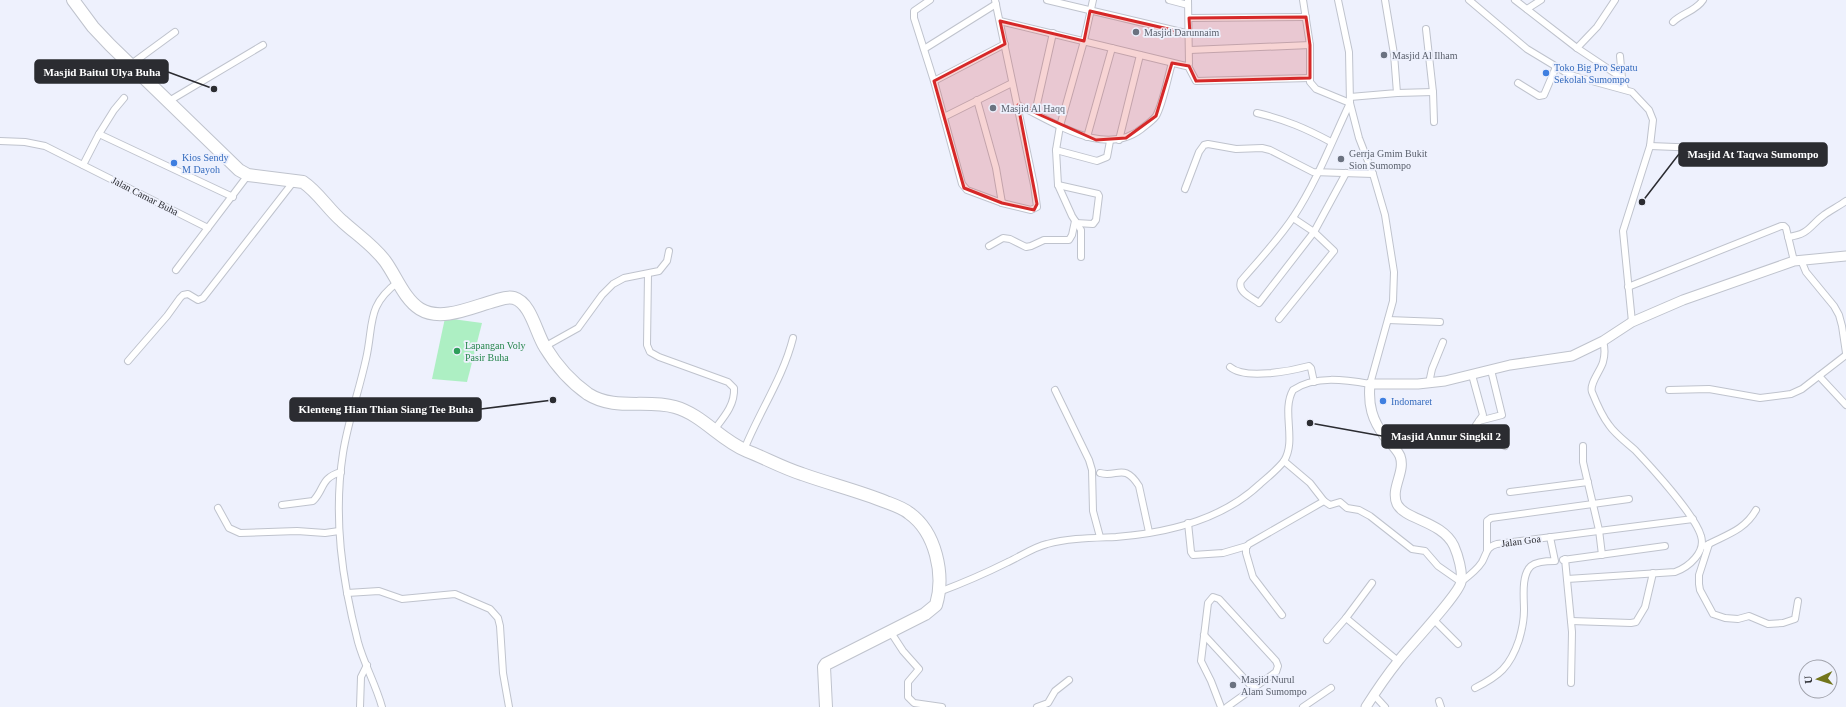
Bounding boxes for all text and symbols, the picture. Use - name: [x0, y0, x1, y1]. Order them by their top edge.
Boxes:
- marker: Masjid Darunnaim: [1131, 27, 1141, 37]
- place label: Masjid Darunnaim: [1144, 27, 1219, 38]
- marker: Masjid Al Ilham: [1379, 50, 1389, 60]
- place label: Masjid Al Ilham: [1392, 50, 1458, 61]
- callout: Masjid Baitul Ulya Buha: [35, 60, 168, 83]
- place label: Toko Big Pro Sepatu Sekolah Sumompo: [1554, 62, 1637, 85]
- text: Masjid Baitul Ulya Buha: [43, 66, 161, 78]
- marker: Toko Big Pro Sepatu Sekolah Sumompo: [1541, 68, 1551, 78]
- marker: Masjid Al Haqq: [988, 103, 998, 113]
- place label: Masjid Al Haqq: [1001, 103, 1065, 114]
- callout: Masjid At Taqwa Sumompo: [1679, 143, 1827, 166]
- place label: Gerrja Gmim Bukit Sion Sumompo: [1349, 148, 1428, 171]
- text: Masjid At Taqwa Sumompo: [1687, 148, 1819, 160]
- place label: Kios Sendy M Dayoh: [182, 152, 228, 175]
- marker: Gerrja Gmim Bukit Sion Sumompo: [1336, 154, 1346, 164]
- marker: Kios Sendy M Dayoh: [169, 158, 179, 168]
- street label: Jalan Camar Buha: [110, 174, 181, 218]
- place label: Lapangan Voly Pasir Buha: [465, 340, 525, 363]
- marker: Lapangan Voly Pasir Buha: [452, 346, 462, 356]
- marker: Indomaret: [1378, 396, 1388, 406]
- place label: Indomaret: [1391, 396, 1432, 407]
- callout: Klenteng Hian Thian Siang Tee Buha: [290, 398, 481, 421]
- text: Klenteng Hian Thian Siang Tee Buha: [299, 403, 474, 415]
- callout: Masjid Annur Singkil 2: [1382, 425, 1509, 448]
- text: Masjid Annur Singkil 2: [1391, 430, 1502, 442]
- street label: Jalan Goa: [1501, 533, 1542, 549]
- north arrow: [1798, 659, 1838, 699]
- place label: Masjid Nurul Alam Sumompo: [1241, 674, 1307, 697]
- text: U: [1802, 675, 1814, 684]
- marker: Masjid Nurul Alam Sumompo: [1228, 680, 1238, 690]

